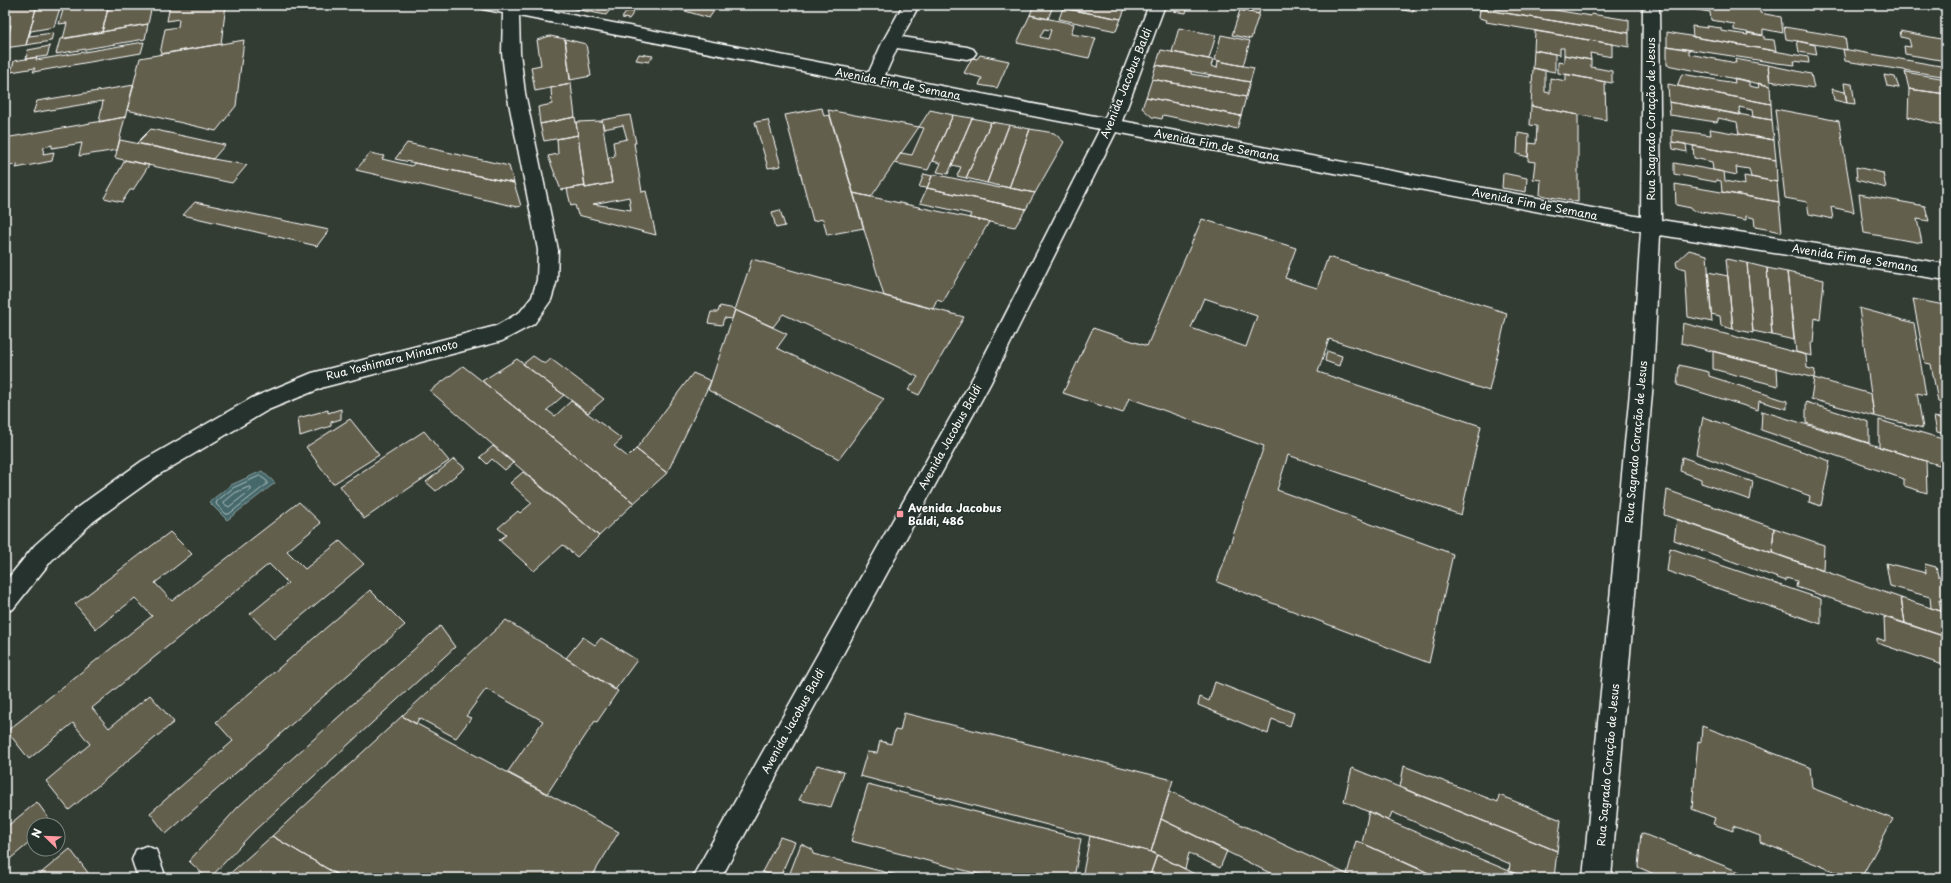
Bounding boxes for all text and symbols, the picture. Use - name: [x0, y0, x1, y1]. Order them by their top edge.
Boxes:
- street label: Avenida Jacobus Baldi: [1096, 25, 1156, 141]
- street label: Rua Sagrado Coração de Jesus: [1642, 37, 1659, 201]
- street label: Avenida Fim de Semana: [834, 63, 962, 104]
- street label: Avenida Fim de Semana: [1153, 124, 1281, 165]
- street label: Avenida Fim de Semana: [1471, 183, 1599, 224]
- street label: Avenida Fim de Semana: [1791, 239, 1920, 276]
- street label: Rua Yoshimara Minamoto: [324, 335, 460, 384]
- street label: Rua Sagrado Coração de Jesus: [1620, 360, 1651, 524]
- street label: Avenida Jacobus Baldi: [914, 381, 986, 492]
- place label: Avenida Jacobus Baldi, 486: [907, 499, 1001, 529]
- marker: Avenida Jacobus Baldi, 486: [895, 509, 905, 519]
- street label: Avenida Jacobus Baldi: [757, 665, 829, 776]
- street label: Rua Sagrado Coração de Jesus: [1592, 683, 1623, 847]
- north arrow: [26, 817, 66, 857]
- text: N: [27, 825, 46, 840]

